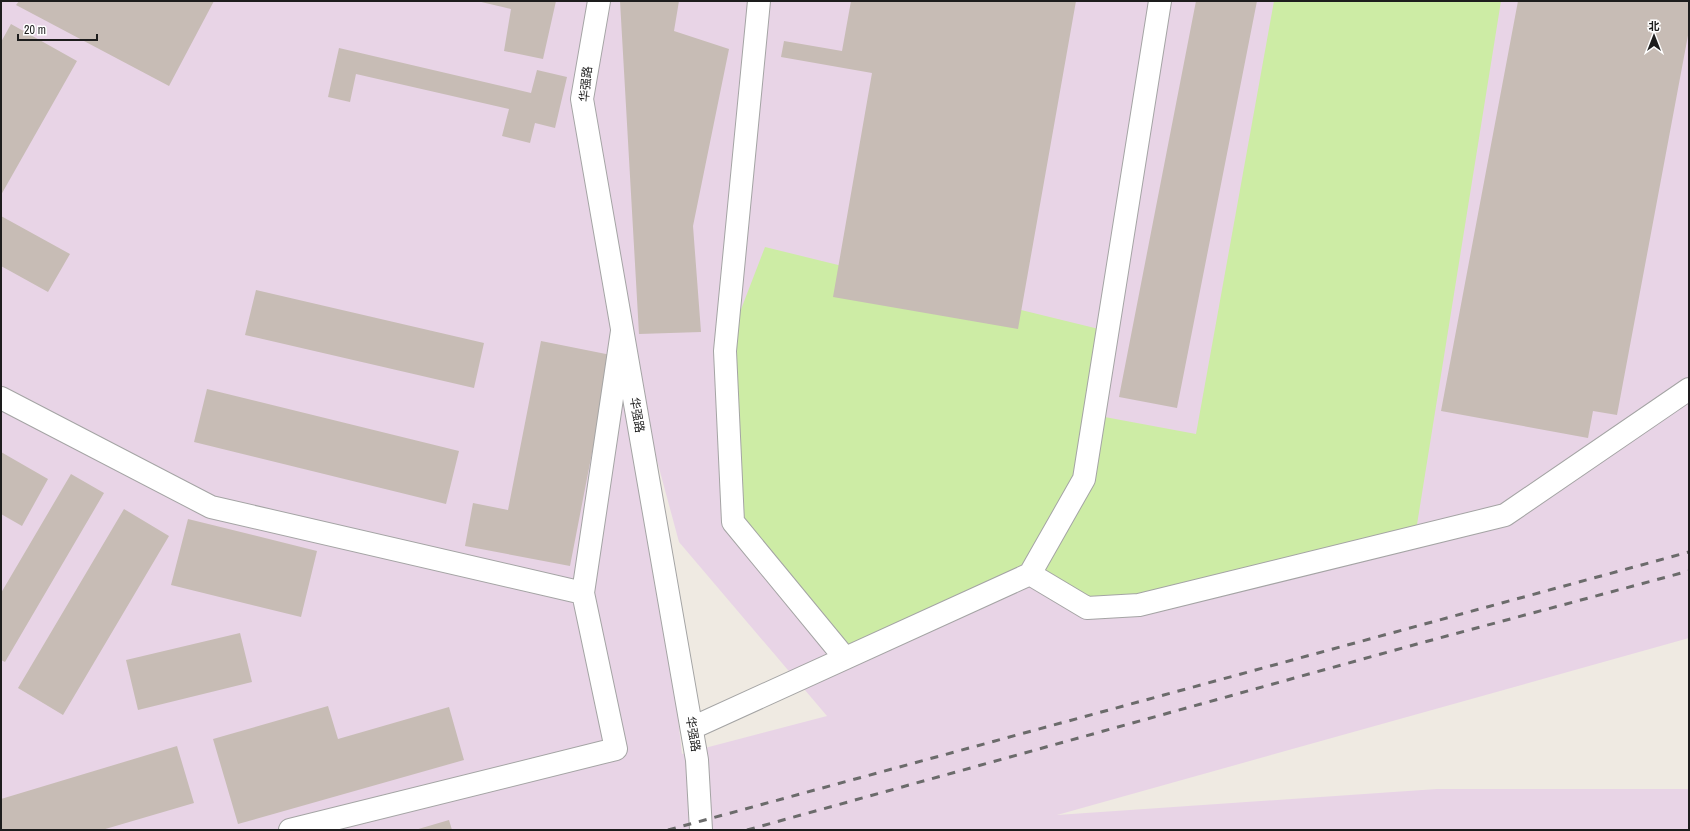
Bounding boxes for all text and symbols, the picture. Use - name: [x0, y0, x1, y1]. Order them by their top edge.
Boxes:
- scale bar: [18, 16, 97, 42]
- north arrow: [1634, 16, 1674, 56]
- text: 北: [1649, 19, 1660, 33]
- text: 20 m: [24, 22, 46, 38]
- street label: 华强路: [576, 65, 596, 103]
- street label: 华强路: [626, 396, 648, 434]
- street label: 华强路: [682, 715, 704, 753]

